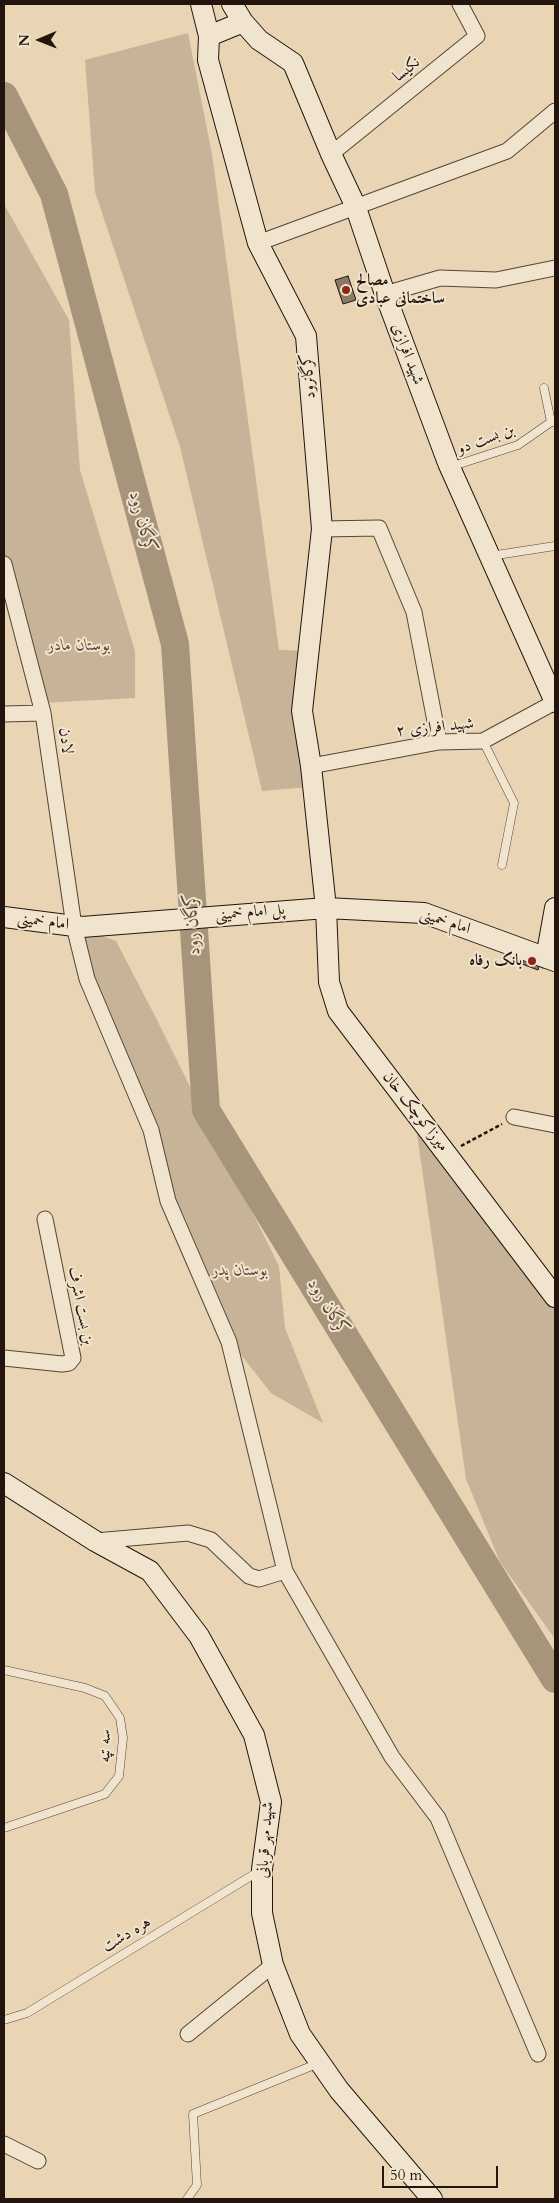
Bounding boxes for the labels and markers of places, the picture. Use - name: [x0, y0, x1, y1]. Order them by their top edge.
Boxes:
- place label: مصالح ساختمانی عبادی: [356, 271, 445, 309]
- marker: مصالح ساختمانی عبادی: [340, 284, 352, 296]
- place label: بانک رفاه: [469, 951, 522, 971]
- marker: بانک رفاه: [526, 955, 538, 967]

